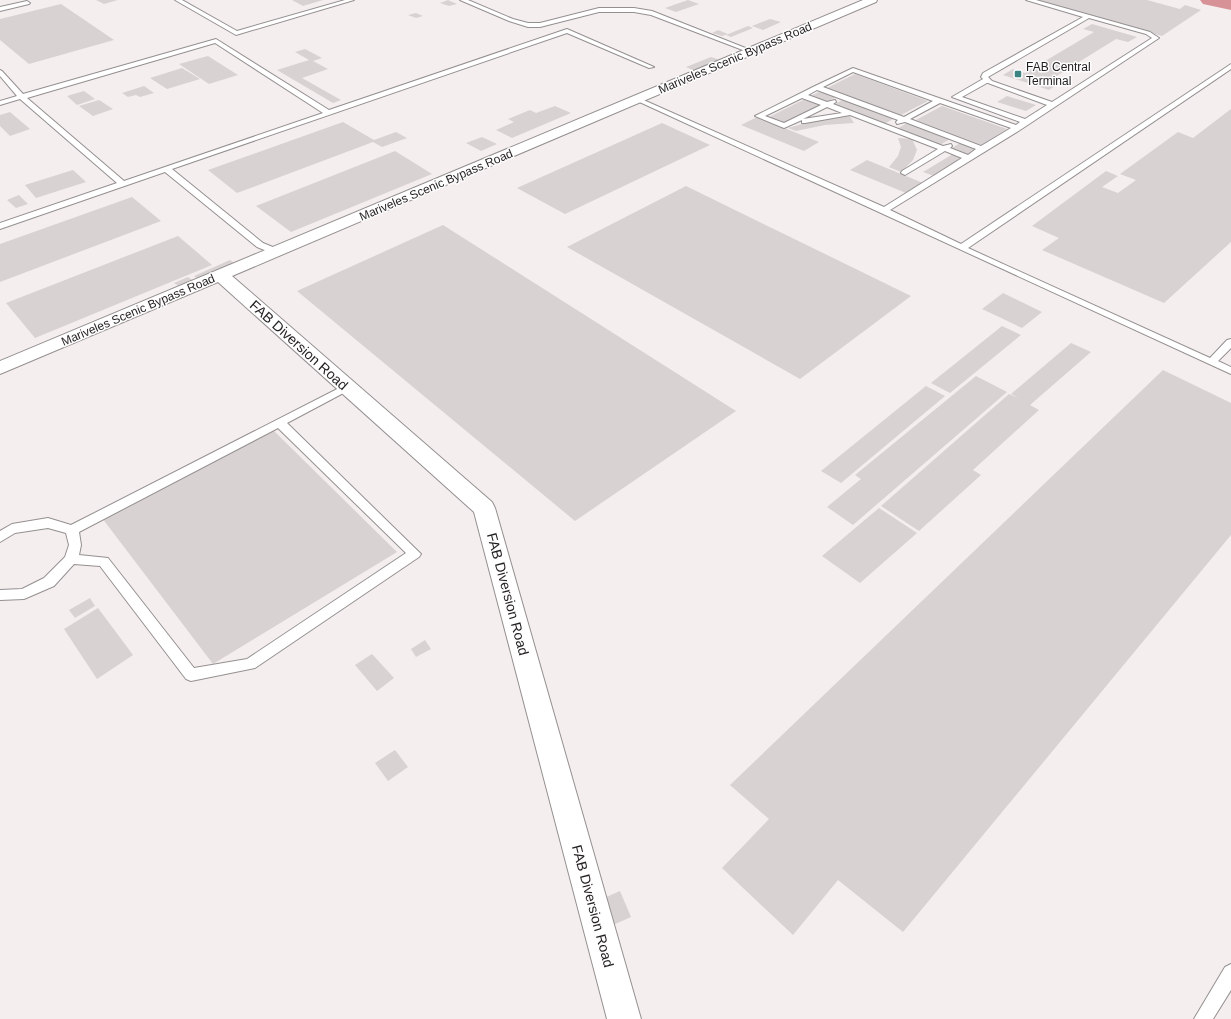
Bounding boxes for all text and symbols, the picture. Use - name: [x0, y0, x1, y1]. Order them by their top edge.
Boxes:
- street label: Mariveles Scenic Bypass Road: [656, 19, 814, 97]
- place label: FAB Central Terminal: [1026, 60, 1091, 88]
- marker: FAB Central Terminal: [1013, 69, 1023, 79]
- street label: Mariveles Scenic Bypass Road: [357, 146, 515, 224]
- street label: Mariveles Scenic Bypass Road: [59, 271, 217, 349]
- street label: FAB Diversion Road: [247, 297, 351, 393]
- street label: FAB Diversion Road: [484, 531, 532, 657]
- street label: FAB Diversion Road: [569, 843, 617, 969]

